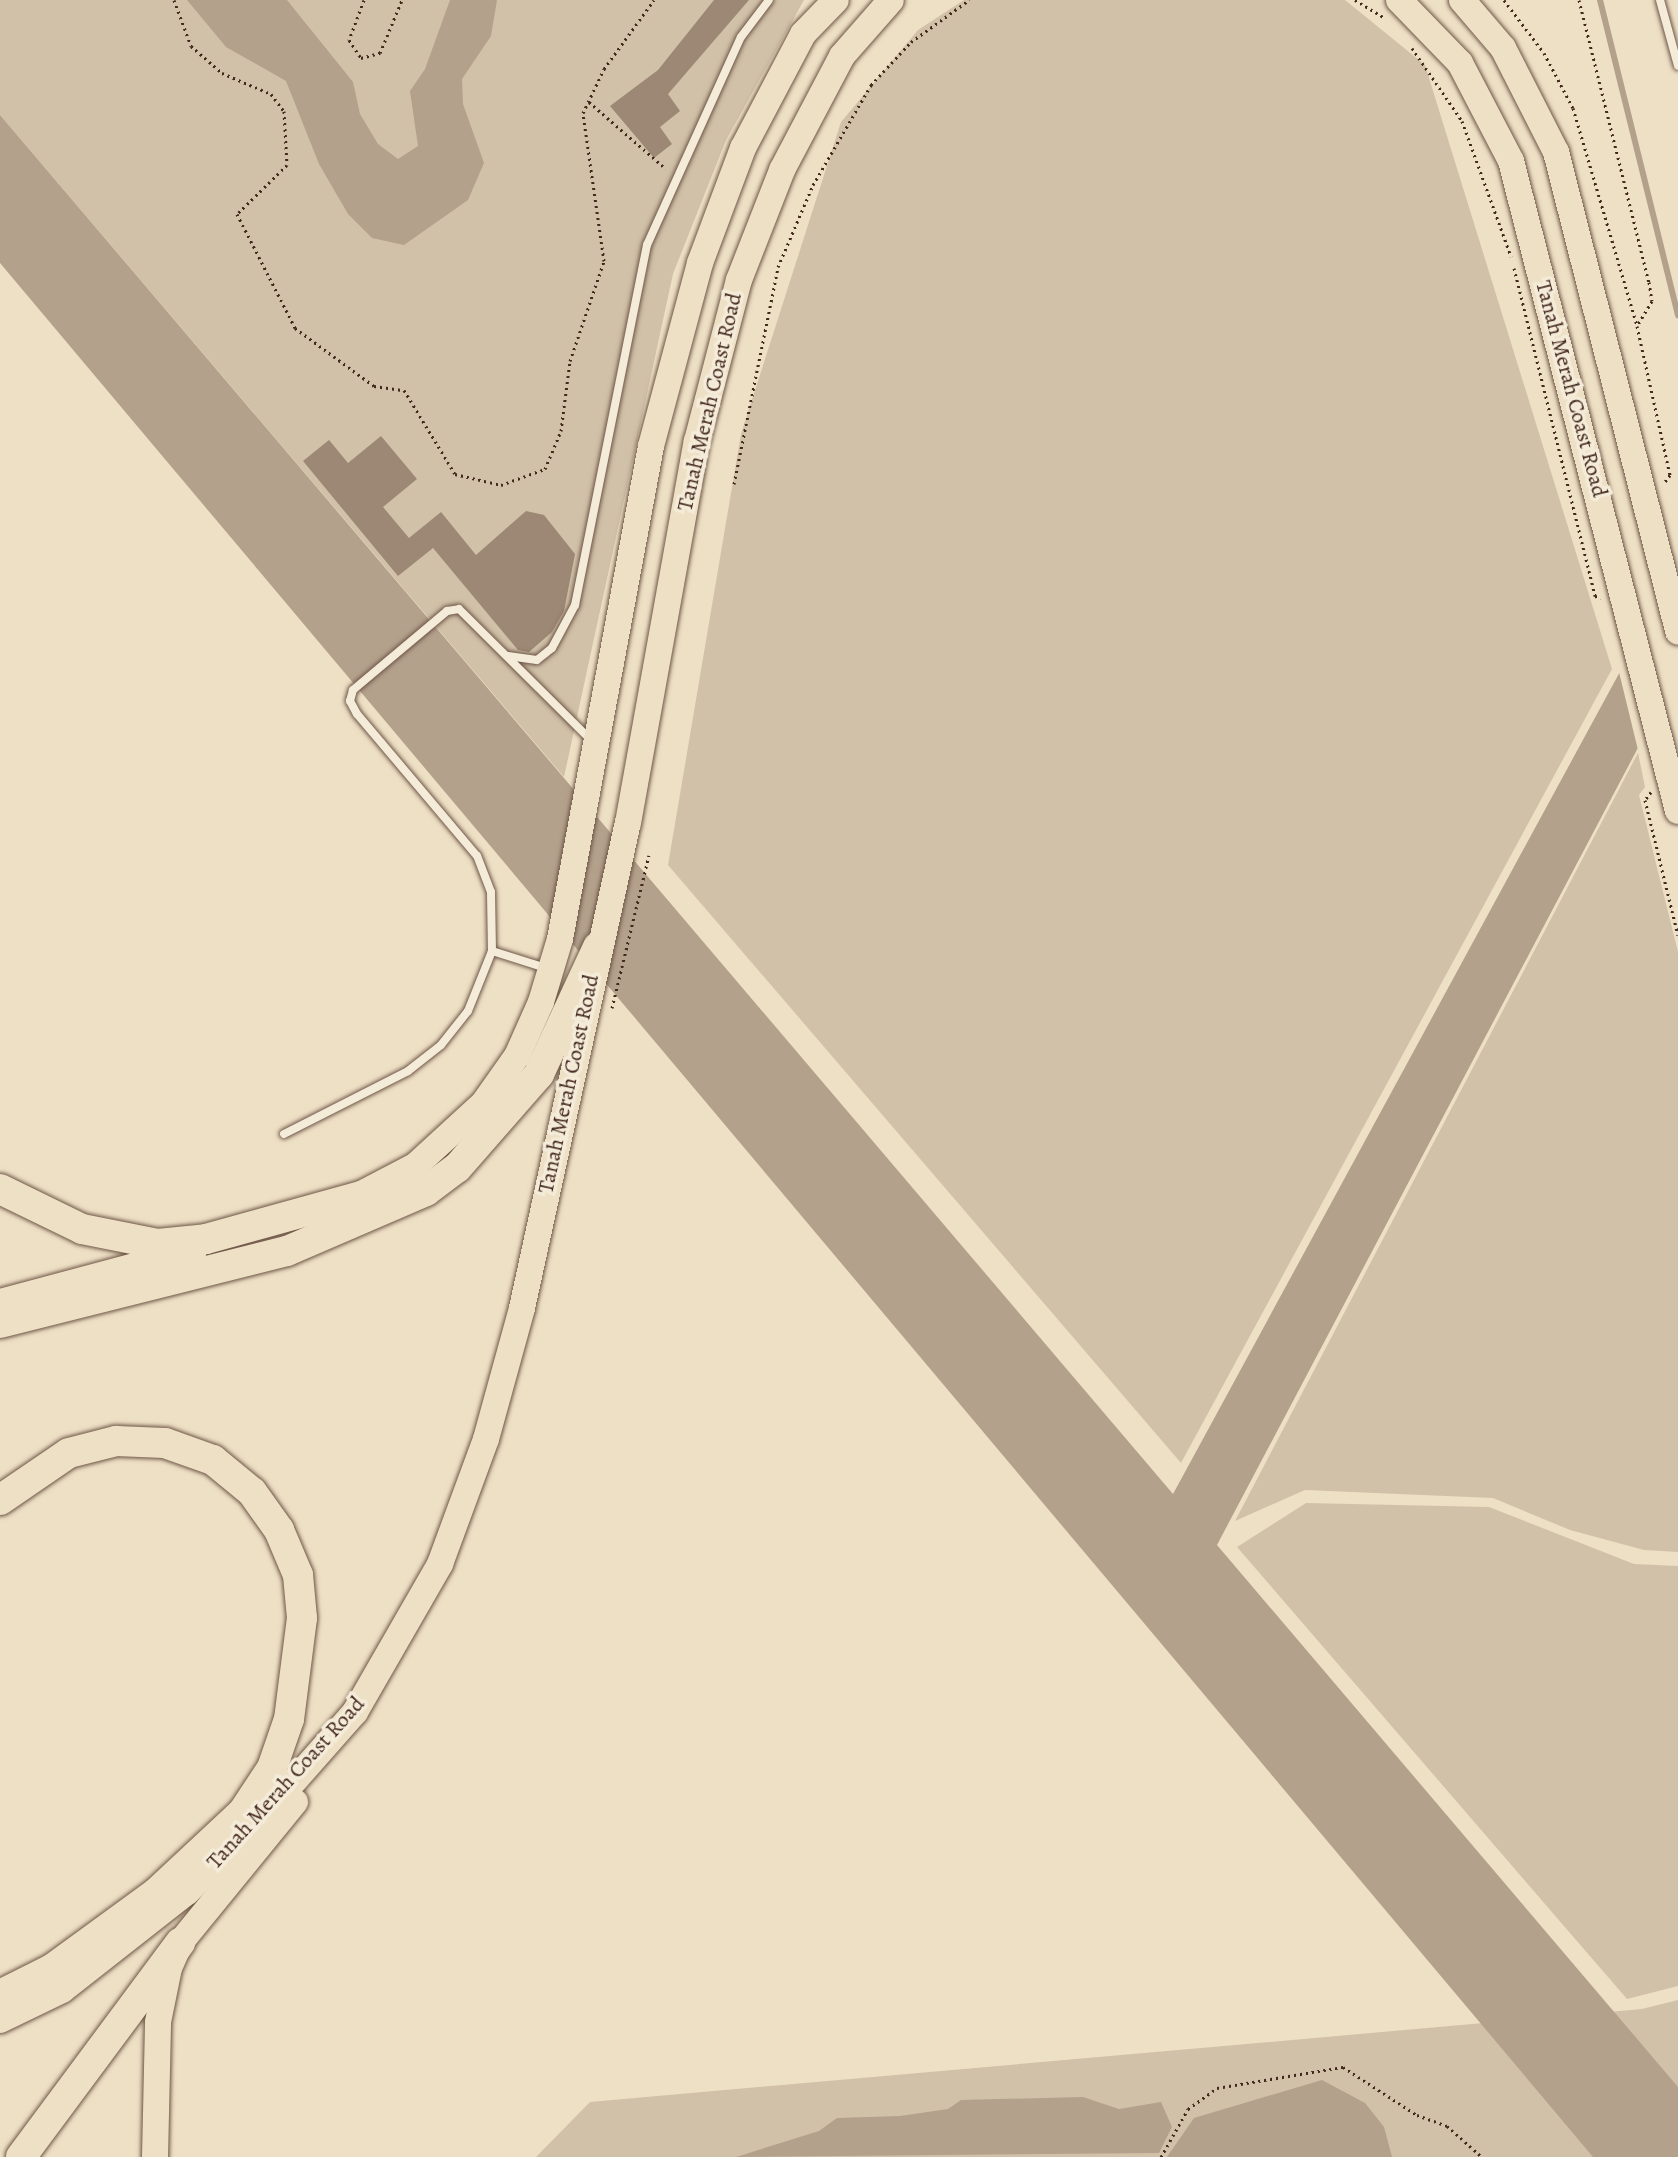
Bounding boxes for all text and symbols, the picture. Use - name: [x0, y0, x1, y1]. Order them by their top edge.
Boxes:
- street label: Tanah Merah Coast Road: [1529, 278, 1613, 500]
- street label: Tanah Merah Coast Road: [672, 290, 748, 514]
- street label: Tanah Merah Coast Road: [533, 972, 605, 1196]
- street label: Tanah Merah Coast Road: [202, 1691, 370, 1875]

